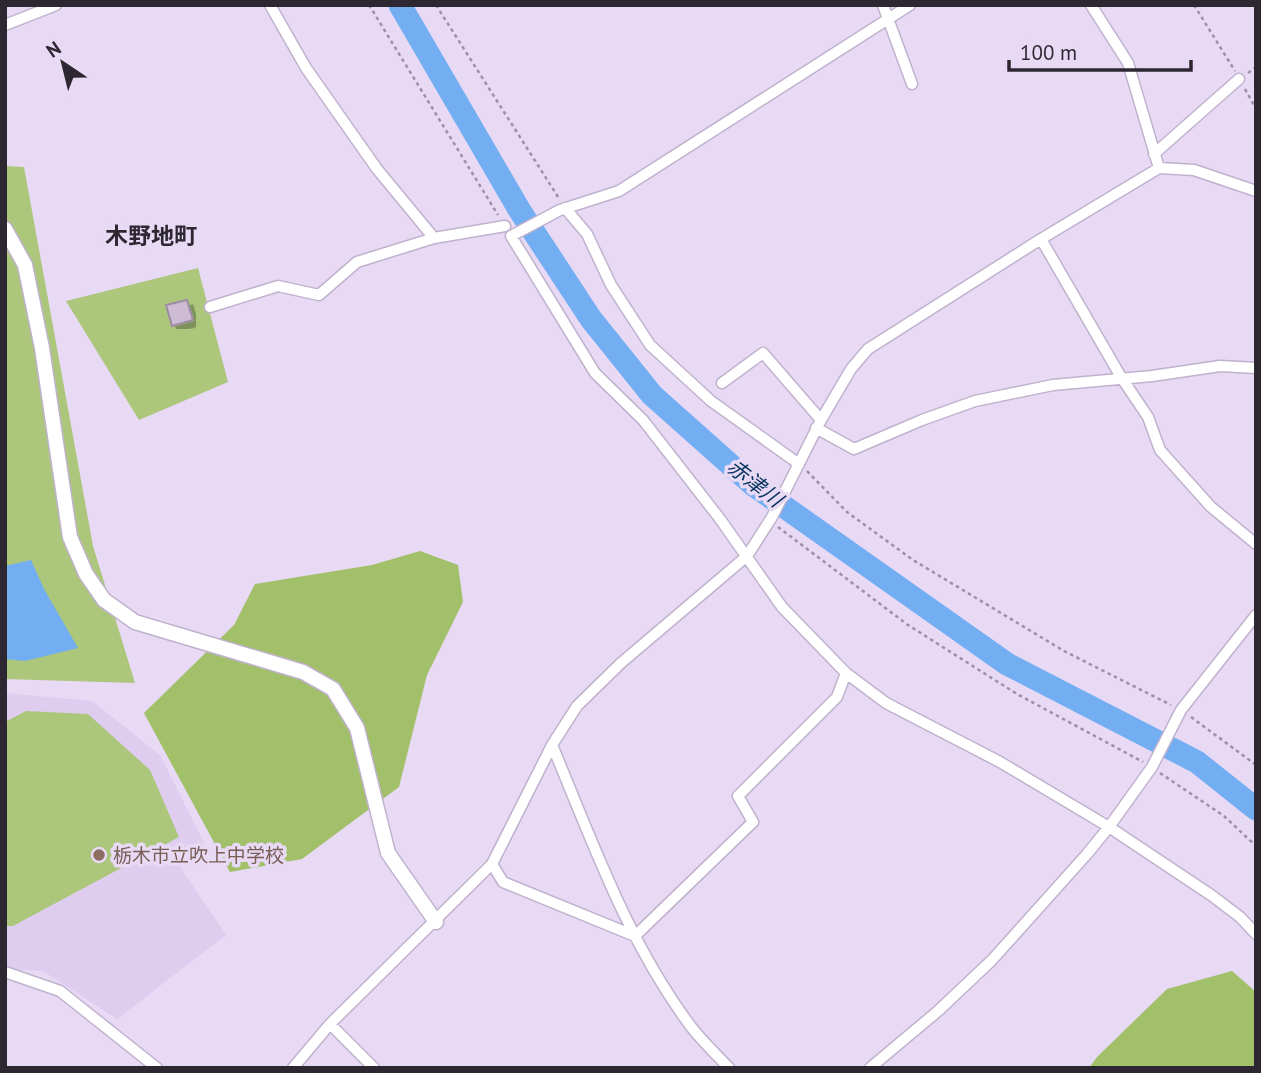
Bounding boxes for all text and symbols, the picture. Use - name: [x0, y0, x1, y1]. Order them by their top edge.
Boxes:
- north arrow: [28, 28, 98, 98]
- scale bar: [1009, 28, 1191, 72]
- text: N: [41, 36, 65, 62]
- text: 100 m: [1020, 39, 1077, 66]
- district label: 木野地町: [105, 221, 197, 250]
- water label: 赤津川: [722, 453, 790, 514]
- place label: 栃木市立吹上中学校: [113, 843, 284, 867]
- marker: 栃木市立吹上中学校: [91, 847, 107, 863]

